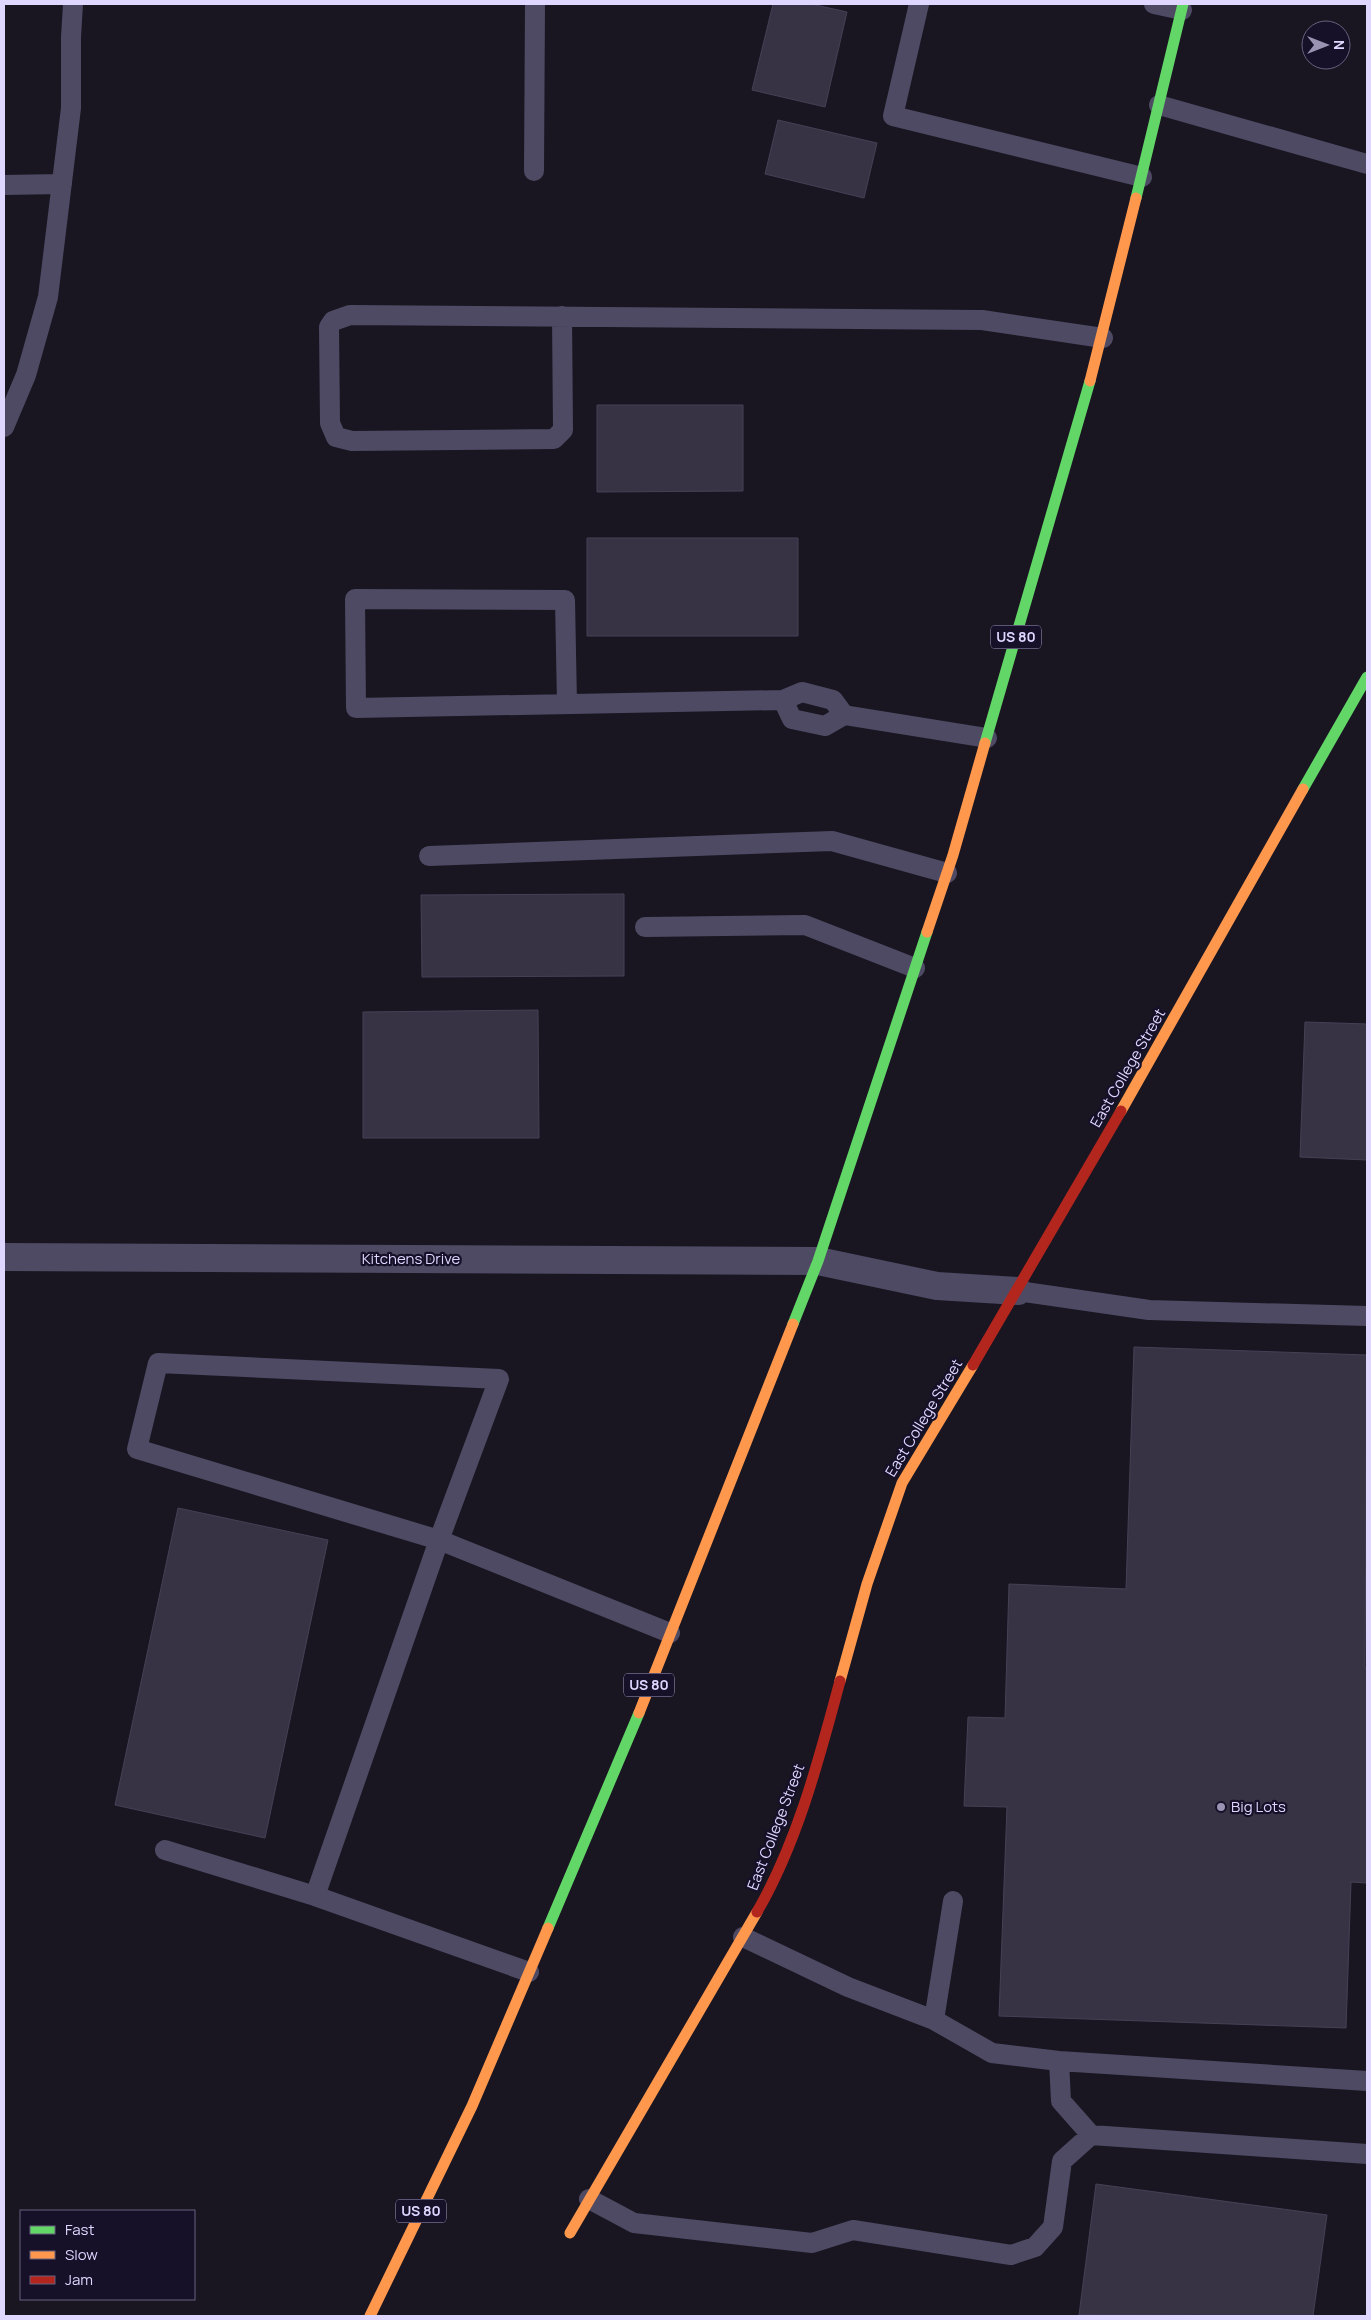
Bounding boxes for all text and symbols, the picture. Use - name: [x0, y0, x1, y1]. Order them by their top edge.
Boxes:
- north arrow: [1301, 20, 1351, 70]
- text: N: [1330, 40, 1349, 50]
- road number: US 80: [991, 626, 1041, 649]
- street label: East College Street: [1085, 1005, 1170, 1131]
- street label: Kitchens Drive: [362, 1248, 461, 1269]
- street label: East College Street: [880, 1355, 967, 1481]
- road number: US 80: [624, 1674, 674, 1696]
- street label: East College Street: [742, 1761, 809, 1893]
- place label: Big Lots: [1231, 1796, 1286, 1817]
- marker: Big Lots: [1215, 1801, 1227, 1813]
- road number: US 80: [396, 2200, 446, 2222]
- legend: [20, 2210, 195, 2300]
- text: Fast: [65, 2219, 94, 2240]
- text: Slow: [65, 2244, 98, 2265]
- text: Jam: [65, 2269, 93, 2290]

